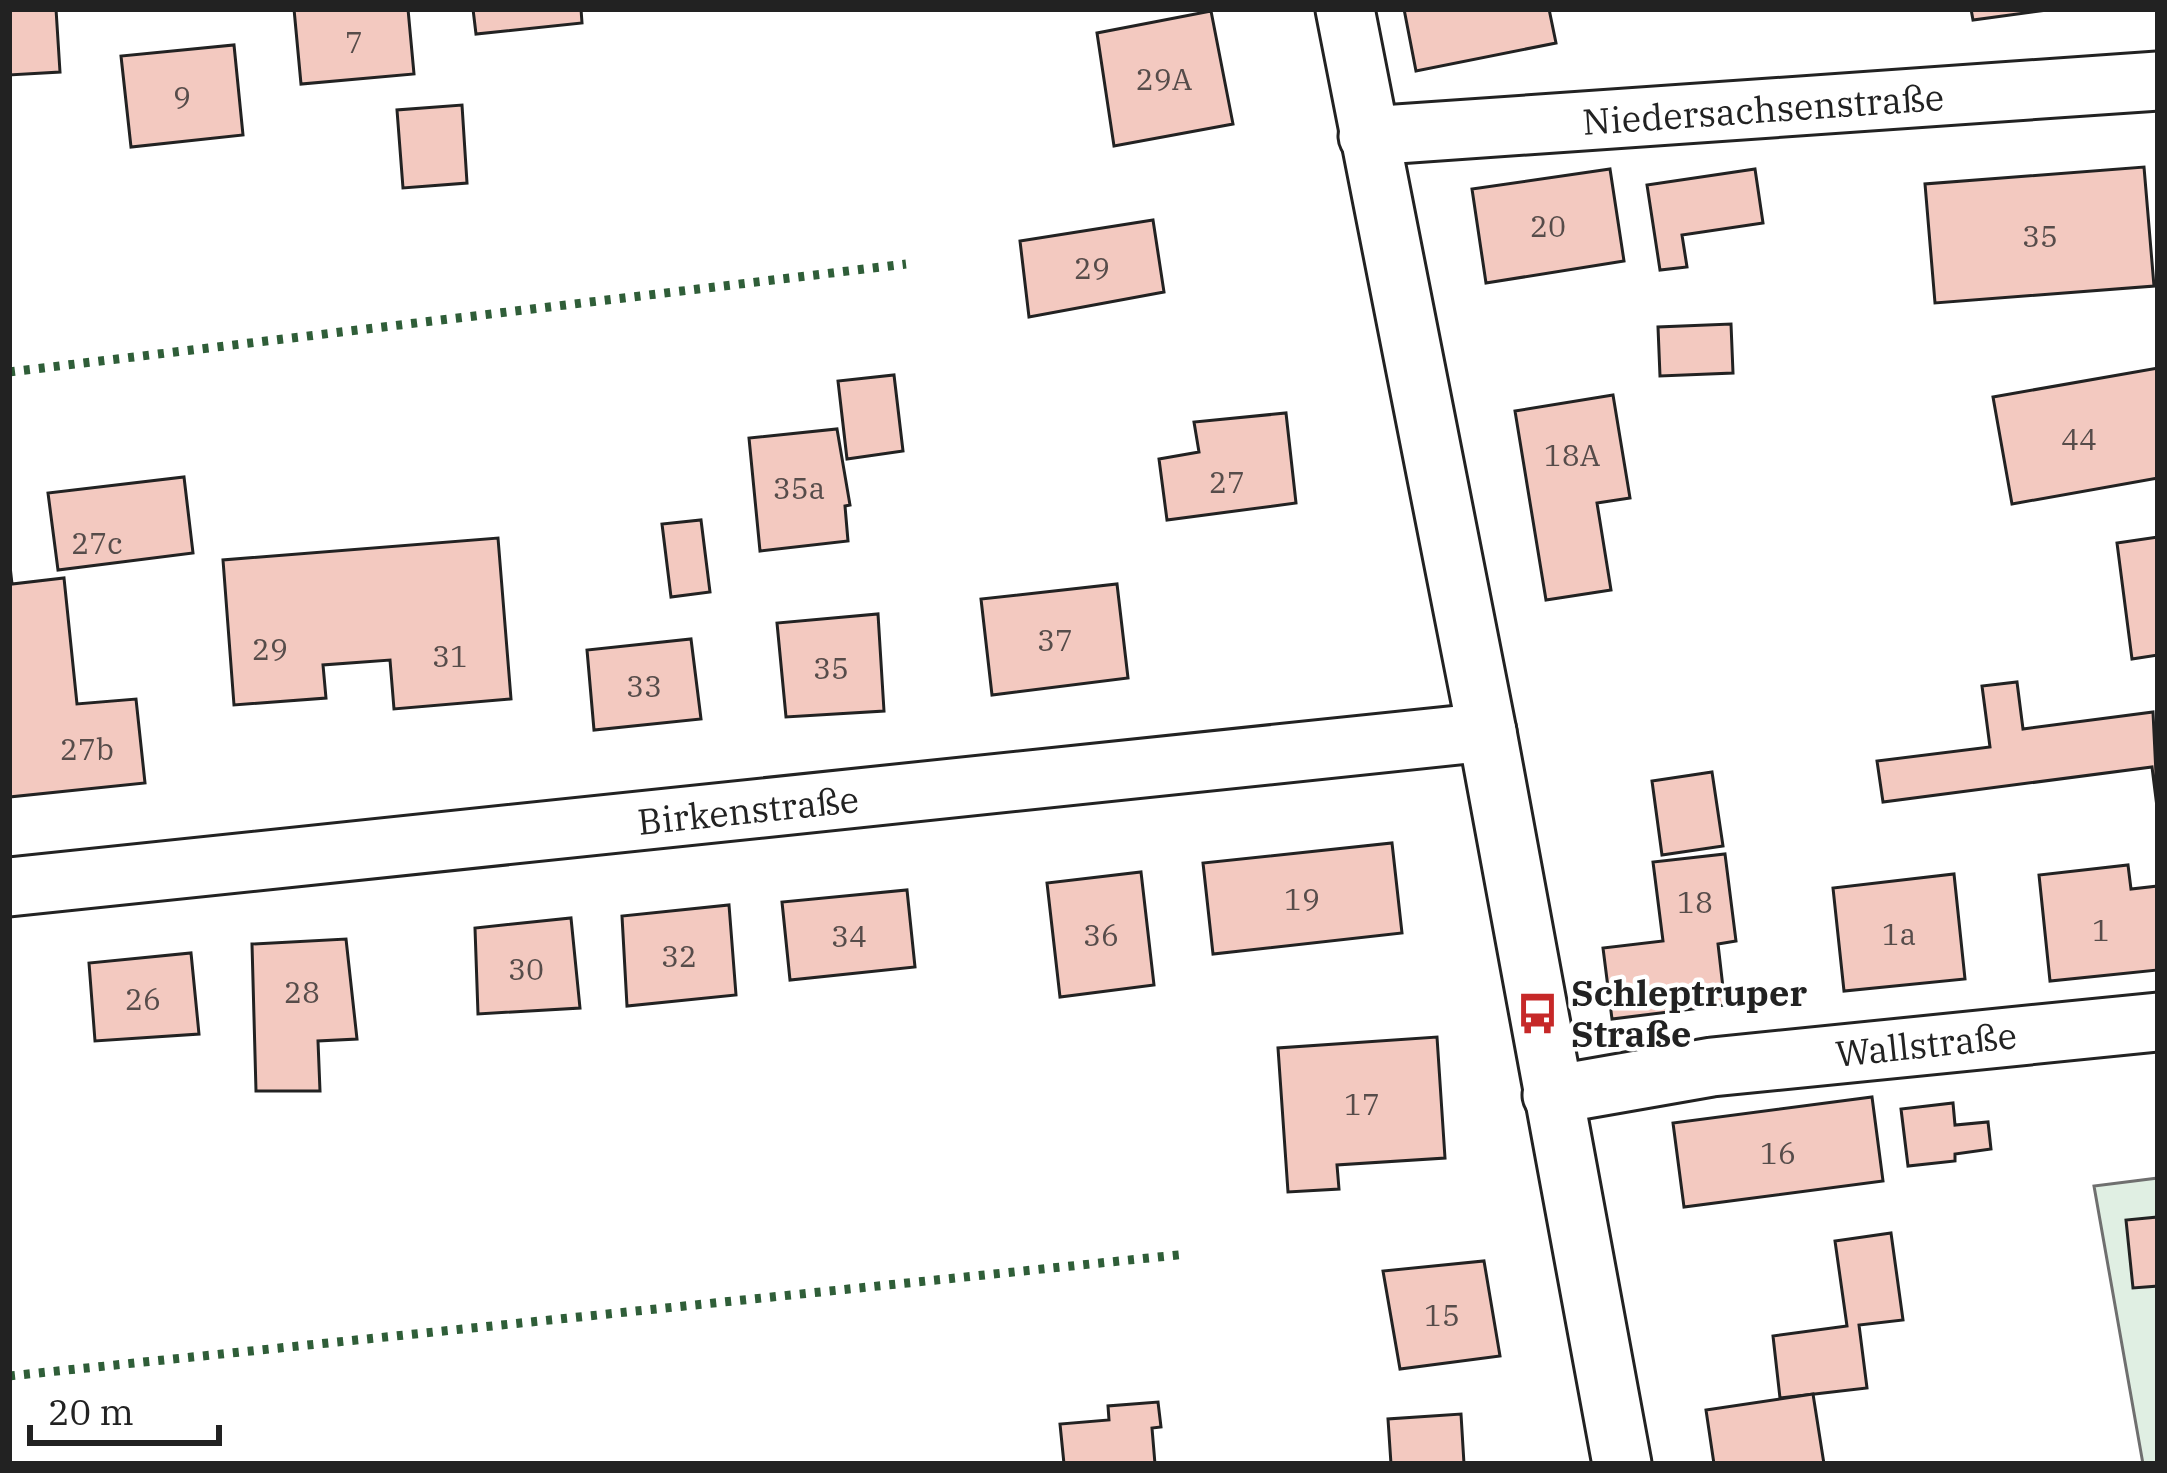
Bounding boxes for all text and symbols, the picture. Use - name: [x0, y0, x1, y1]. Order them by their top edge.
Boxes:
- house number: 7: [345, 22, 363, 61]
- house number: 29A: [1136, 59, 1193, 98]
- street label: Niedersachsenstraße: [1581, 73, 1945, 145]
- house number: 9: [173, 77, 191, 116]
- house number: 20: [1530, 206, 1566, 245]
- house number: 35: [2022, 216, 2058, 255]
- house number: 29: [1074, 248, 1110, 287]
- house number: 44: [2061, 419, 2097, 458]
- house number: 18A: [1544, 435, 1601, 474]
- house number: 27: [1209, 462, 1245, 501]
- house number: 35a: [773, 468, 825, 507]
- house number: 27c: [71, 523, 123, 562]
- house number: 37: [1037, 620, 1073, 659]
- house number: 29: [252, 629, 288, 668]
- house number: 31: [432, 636, 468, 675]
- house number: 35: [813, 648, 849, 687]
- house number: 33: [626, 666, 662, 705]
- house number: 27b: [60, 729, 114, 768]
- street label: Birkenstraße: [635, 775, 861, 845]
- house number: 19: [1284, 879, 1320, 918]
- house number: 18: [1677, 882, 1713, 921]
- house number: 1: [2092, 910, 2110, 949]
- house number: 1a: [1882, 914, 1916, 953]
- house number: 36: [1083, 915, 1119, 954]
- house number: 34: [831, 916, 867, 955]
- house number: 32: [661, 936, 697, 975]
- house number: 30: [508, 949, 544, 988]
- place label: Schleptruper Straße: [1571, 969, 1807, 1057]
- house number: 28: [284, 972, 320, 1011]
- house number: 26: [125, 979, 161, 1018]
- bus stop icon: Schleptruper Straße: [1514, 990, 1560, 1036]
- street label: Wallstraße: [1833, 1011, 2019, 1077]
- house number: 17: [1344, 1084, 1380, 1123]
- house number: 16: [1760, 1133, 1796, 1172]
- house number: 15: [1424, 1295, 1460, 1334]
- scale bar: [30, 1371, 219, 1445]
- text: 20 m: [48, 1388, 134, 1435]

